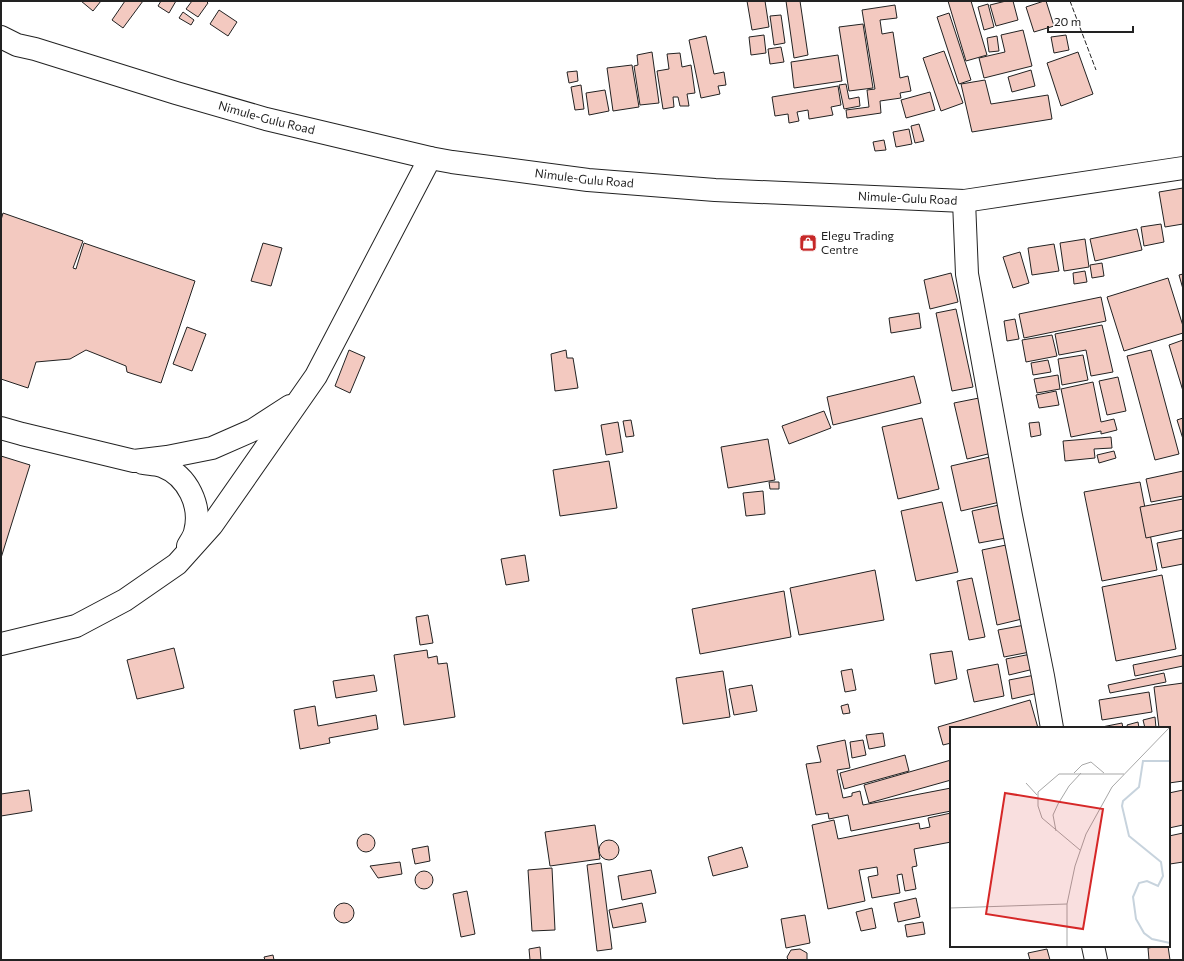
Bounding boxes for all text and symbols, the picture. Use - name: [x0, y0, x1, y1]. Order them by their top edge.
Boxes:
- scale bar: [1048, 8, 1133, 34]
- text: 20 m: [1054, 14, 1081, 28]
- street label: Nimule-Gulu Road: [217, 98, 317, 136]
- street label: Nimule-Gulu Road: [534, 165, 634, 190]
- street label: Nimule-Gulu Road: [858, 188, 958, 207]
- place label: Elegu Trading Centre: [821, 228, 895, 256]
- shop icon: Elegu Trading Centre: [798, 233, 818, 253]
- inset map: [950, 727, 1170, 947]

